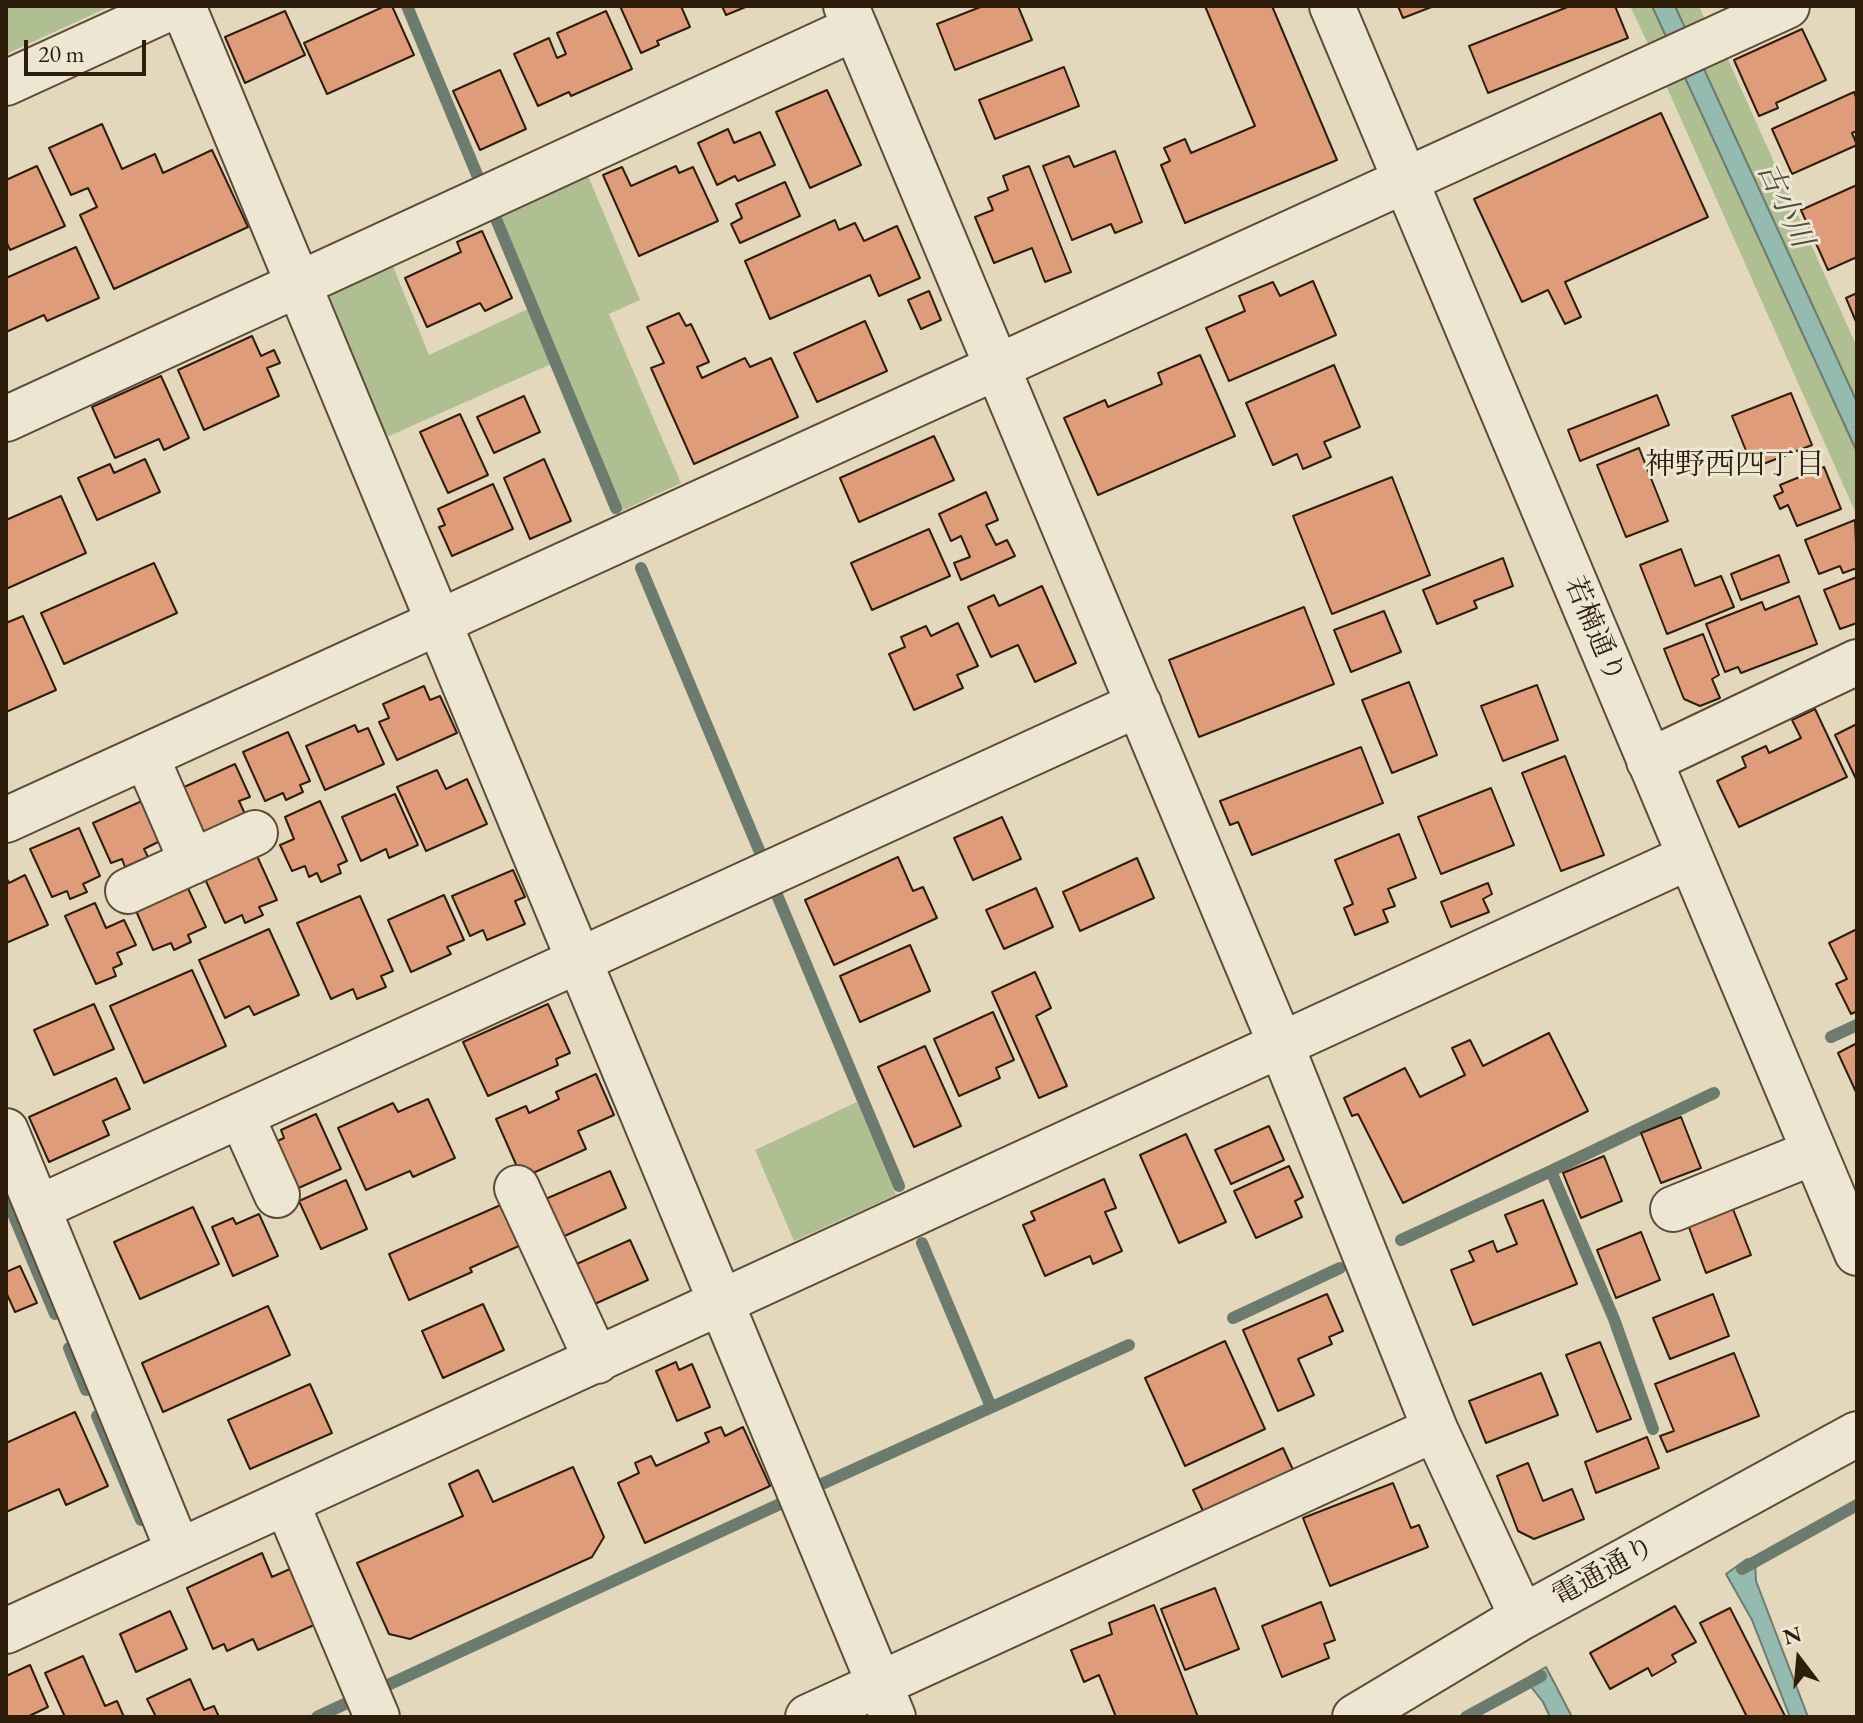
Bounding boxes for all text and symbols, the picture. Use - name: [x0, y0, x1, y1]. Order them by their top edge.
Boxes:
- scale bar: [28, 24, 150, 74]
- text: 20 m: [38, 38, 85, 69]
- water label: 古小川: [1749, 157, 1819, 253]
- district label: 神野西四丁目: [1645, 448, 1825, 484]
- street label: 若楠通り: [1557, 572, 1631, 688]
- street label: 電通通り: [1547, 1530, 1661, 1614]
- north arrow: [1759, 1619, 1839, 1699]
- text: N: [1780, 1619, 1805, 1652]

